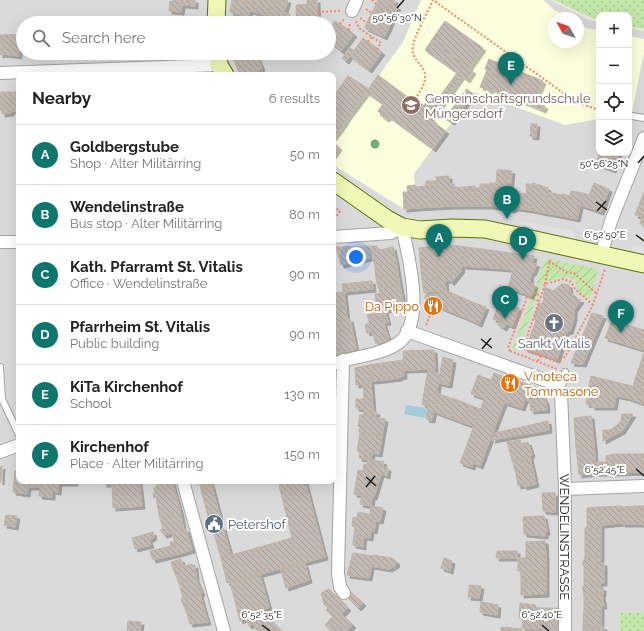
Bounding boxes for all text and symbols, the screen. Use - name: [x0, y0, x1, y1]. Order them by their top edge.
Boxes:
- text: 50°56'30"N: [372, 12, 422, 23]
- north arrow: [548, 12, 584, 48]
- map controls: [596, 12, 632, 156]
- button: +: [596, 12, 632, 48]
- search box: [16, 16, 336, 60]
- icon: search: [30, 27, 52, 49]
- text: Search here: [62, 29, 145, 47]
- button: −: [596, 48, 632, 84]
- pin: E: [498, 52, 524, 85]
- button: locate: [596, 84, 632, 120]
- text: Nearby: [32, 88, 91, 108]
- text: 6 results: [269, 91, 320, 106]
- place label: Gemeinschaftsgrundschule Müngersdorf: [425, 91, 591, 121]
- school or university icon: Gemeinschaftsgrundschule Müngersdorf: [400, 94, 422, 116]
- button: layers: [596, 120, 632, 156]
- text: Goldbergstube: [70, 138, 179, 156]
- text: A: [41, 147, 49, 162]
- text: 50 m: [290, 147, 320, 162]
- text: Shop · Alter Militärring: [70, 156, 201, 171]
- text: 50°56'25"N: [580, 158, 628, 169]
- pin: B: [494, 186, 520, 219]
- text: Wendelinstraße: [70, 198, 184, 216]
- text: B: [41, 207, 49, 222]
- text: 80 m: [289, 207, 320, 222]
- text: Bus stop · Alter Militärring: [70, 216, 222, 231]
- pin: A: [426, 224, 452, 257]
- pin: D: [510, 227, 536, 260]
- text: 6°52'50"E: [584, 229, 626, 240]
- your location: [346, 247, 366, 267]
- text: Kath. Pfarramt St. Vitalis: [70, 258, 243, 276]
- text: C: [41, 267, 49, 282]
- text: 90 m: [289, 267, 320, 282]
- text: Office · Wendelinstraße: [70, 276, 207, 291]
- pin: C: [492, 286, 518, 319]
- restaurant icon: Da Pippo: [422, 295, 444, 317]
- place label: Da Pippo: [365, 299, 419, 314]
- pin: F: [608, 300, 634, 333]
- church icon: Sankt Vitalis: [543, 312, 565, 334]
- text: Pfarrheim St. Vitalis: [70, 318, 210, 336]
- text: D: [40, 327, 50, 342]
- text: 90 m: [289, 327, 320, 342]
- text: Public building: [70, 336, 159, 351]
- place label: Sankt Vitalis: [518, 336, 590, 351]
- place label: Vinoteca Tommasone: [524, 369, 599, 399]
- restaurant icon: Vinoteca Tommasone: [499, 372, 521, 394]
- text: KiTa Kirchenhof: [70, 378, 183, 396]
- text: E: [41, 387, 49, 402]
- text: 130 m: [284, 387, 320, 402]
- text: School: [70, 396, 112, 411]
- text: Kirchenhof: [70, 438, 149, 456]
- text: F: [41, 447, 49, 462]
- text: 150 m: [284, 447, 320, 462]
- text: Place · Alter Militärring: [70, 456, 203, 471]
- text: 6°52'45"E: [585, 464, 625, 475]
- street label: WENDELINSTRASSE: [556, 474, 572, 600]
- public building icon: Petershof: [203, 513, 225, 535]
- place label: Petershof: [228, 517, 286, 532]
- text: 6°52'35"E: [242, 609, 282, 620]
- text: 6°52'40"E: [522, 609, 562, 620]

